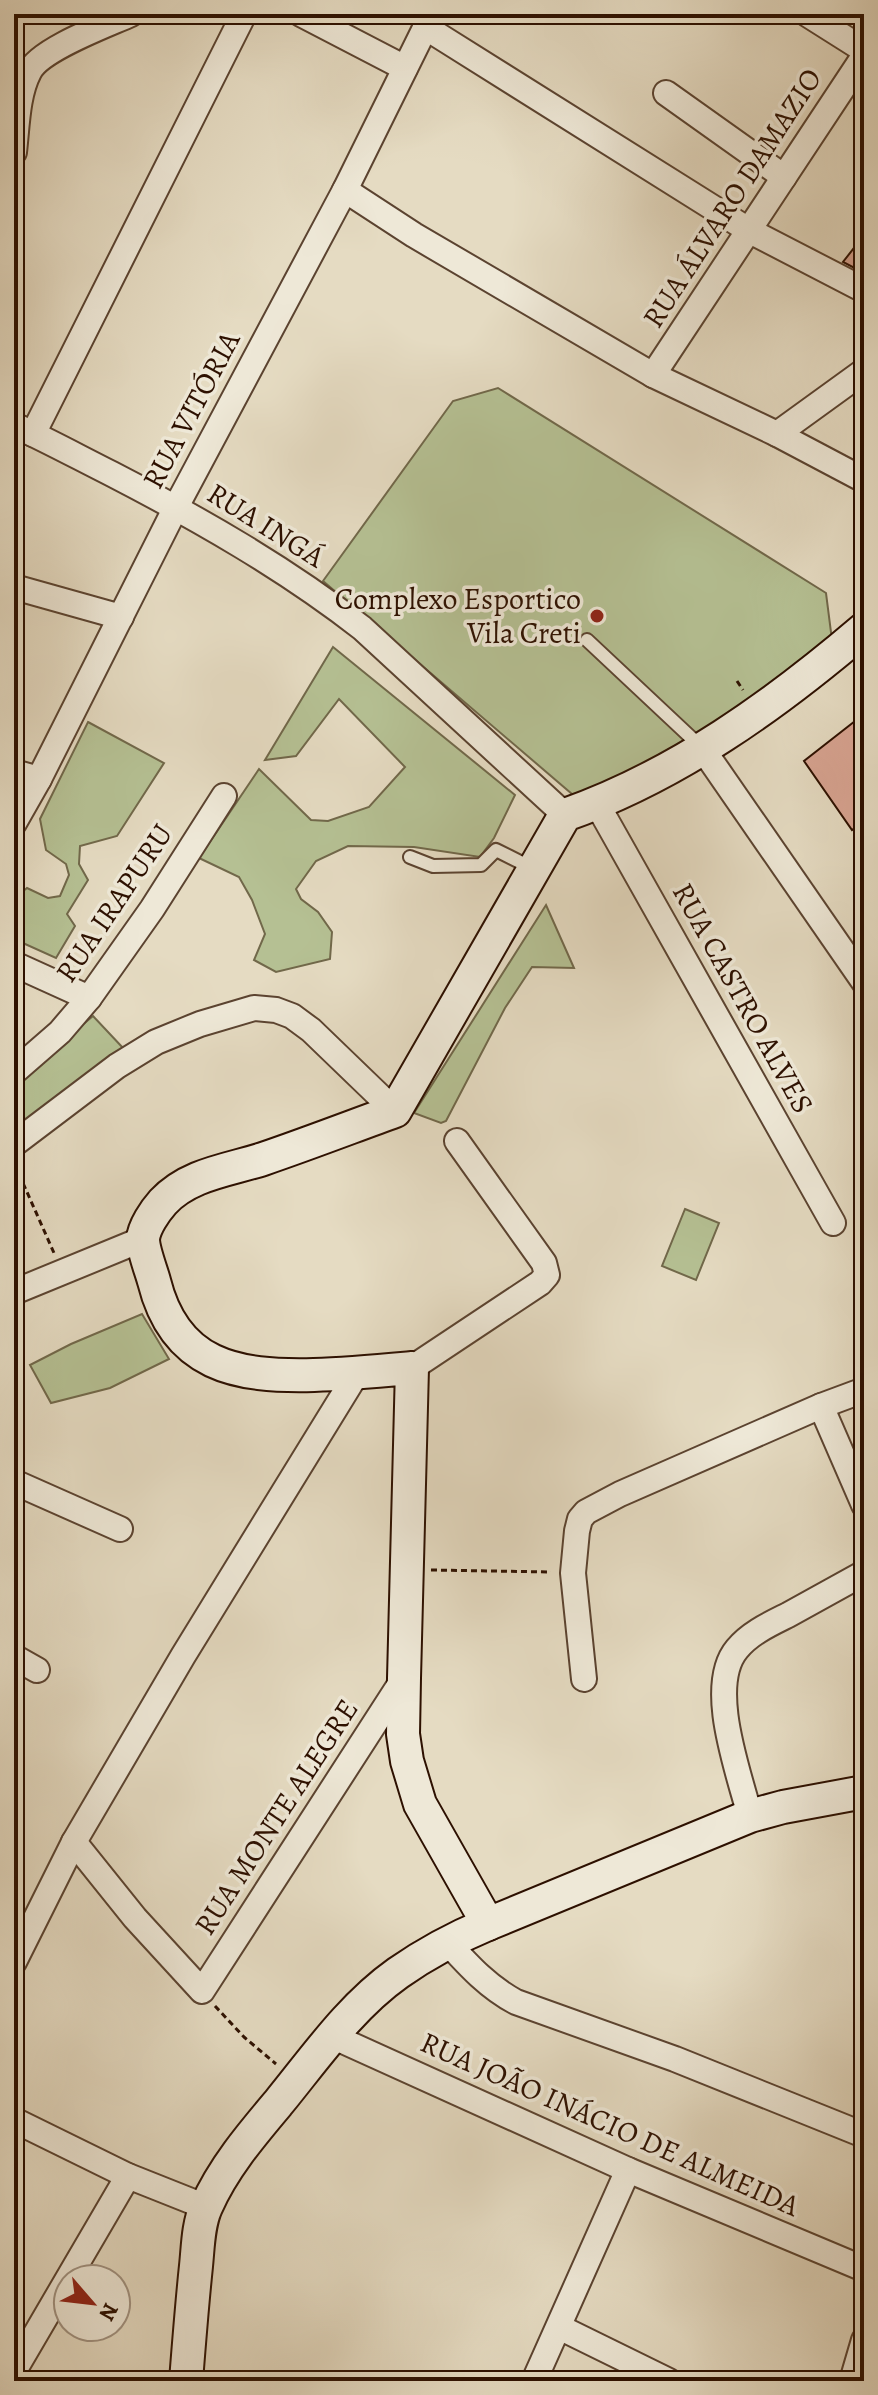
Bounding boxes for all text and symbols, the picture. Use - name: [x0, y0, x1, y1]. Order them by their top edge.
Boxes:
- street label: RUA ÁLVARO DAMAZIO: [633, 60, 831, 336]
- street label: RUA VITÓRIA: [133, 324, 249, 496]
- street label: RUA INGÁ: [200, 473, 333, 577]
- place label: Complexo Esportico Vila Creti: [335, 579, 581, 653]
- marker: Complexo Esportico Vila Creti: [588, 607, 606, 625]
- street label: RUA IRAPURU: [46, 816, 182, 990]
- street label: RUA CASTRO ALVES: [663, 875, 823, 1121]
- street label: RUA MONTE ALEGRE: [185, 1691, 367, 1943]
- street label: RUA JOÃO INÁCIO DE ALMEIDA: [414, 2022, 806, 2226]
- north arrow: [52, 2263, 132, 2343]
- text: N: [92, 2298, 126, 2326]

